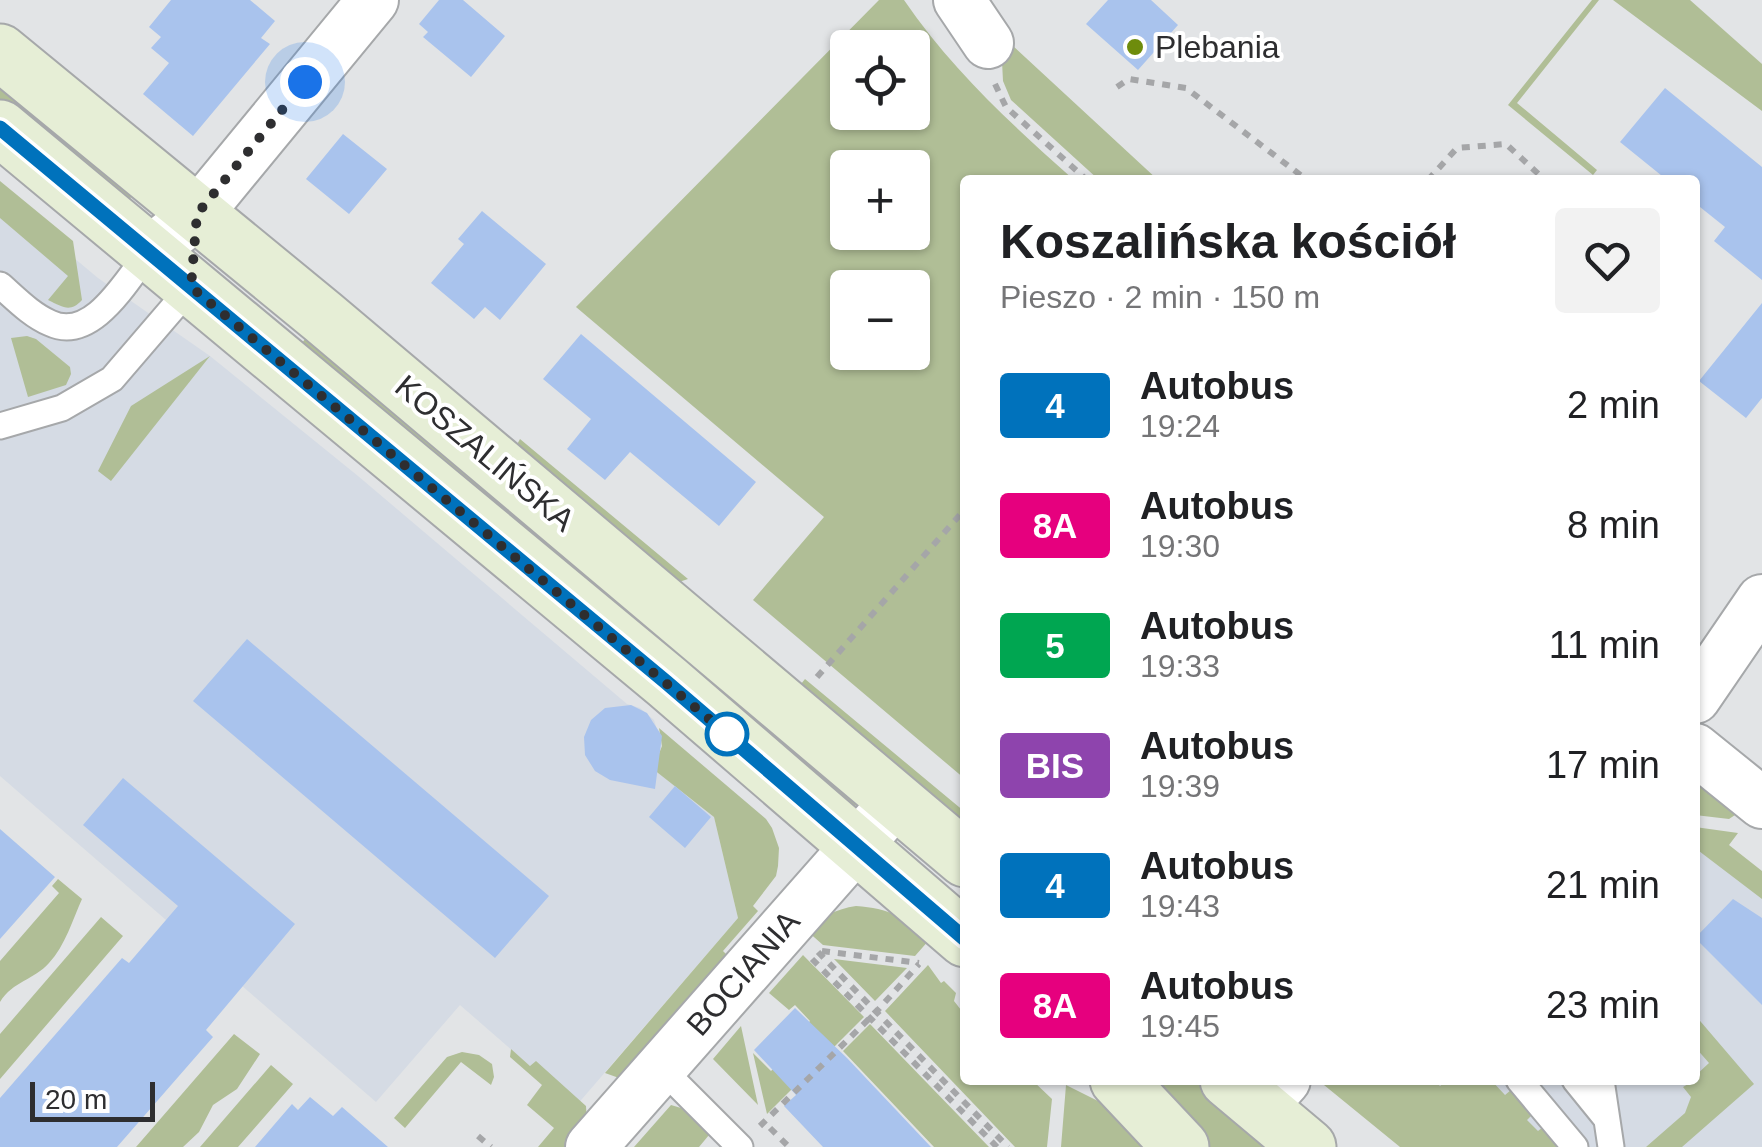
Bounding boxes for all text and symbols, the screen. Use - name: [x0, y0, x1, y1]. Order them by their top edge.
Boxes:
- place label: Plebania: [1155, 29, 1280, 65]
- map controls: [830, 30, 930, 370]
- button: locate: [830, 30, 930, 130]
- marker: Plebania: [1124, 36, 1146, 58]
- your location: [280, 57, 330, 107]
- button: +: [830, 150, 930, 250]
- button: heart: [1555, 208, 1660, 313]
- text: Koszalińska kościół: [1000, 215, 1456, 268]
- button: −: [830, 270, 930, 370]
- text: Pieszo · 2 min · 150 m: [1000, 279, 1320, 315]
- text: Autobus: [1140, 365, 1294, 407]
- street label: KOSZALIŃSKA: [388, 368, 582, 539]
- text: 2 min: [1567, 384, 1660, 426]
- text: 4: [1045, 386, 1065, 425]
- text: 19:24: [1140, 408, 1220, 444]
- text: Autobus: [1140, 485, 1294, 527]
- text: 8 min: [1567, 504, 1660, 546]
- text: 8A: [1033, 506, 1077, 545]
- text: 19:30: [1140, 528, 1220, 564]
- text: Autobus: [1140, 605, 1294, 647]
- text: 11 min: [1549, 624, 1660, 666]
- text: 5: [1045, 626, 1065, 665]
- text: 19:33: [1140, 648, 1220, 684]
- unlabelled marker: [706, 713, 748, 755]
- text: Autobus: [1140, 725, 1294, 767]
- text: 17 min: [1546, 744, 1660, 786]
- text: BIS: [1026, 746, 1084, 785]
- text: 19:39: [1140, 768, 1220, 804]
- text: Autobus: [1140, 845, 1294, 887]
- text: 21 min: [1546, 864, 1660, 906]
- text: 4: [1045, 866, 1065, 905]
- text: 19:43: [1140, 888, 1220, 924]
- street label: BOCIANIA: [679, 903, 807, 1043]
- text: Autobus: [1140, 965, 1294, 1007]
- text: 23 min: [1546, 984, 1660, 1026]
- text: 8A: [1033, 986, 1077, 1025]
- text: 19:45: [1140, 1008, 1220, 1044]
- scale bar: [30, 1077, 155, 1122]
- text: 20 m: [45, 1084, 107, 1115]

